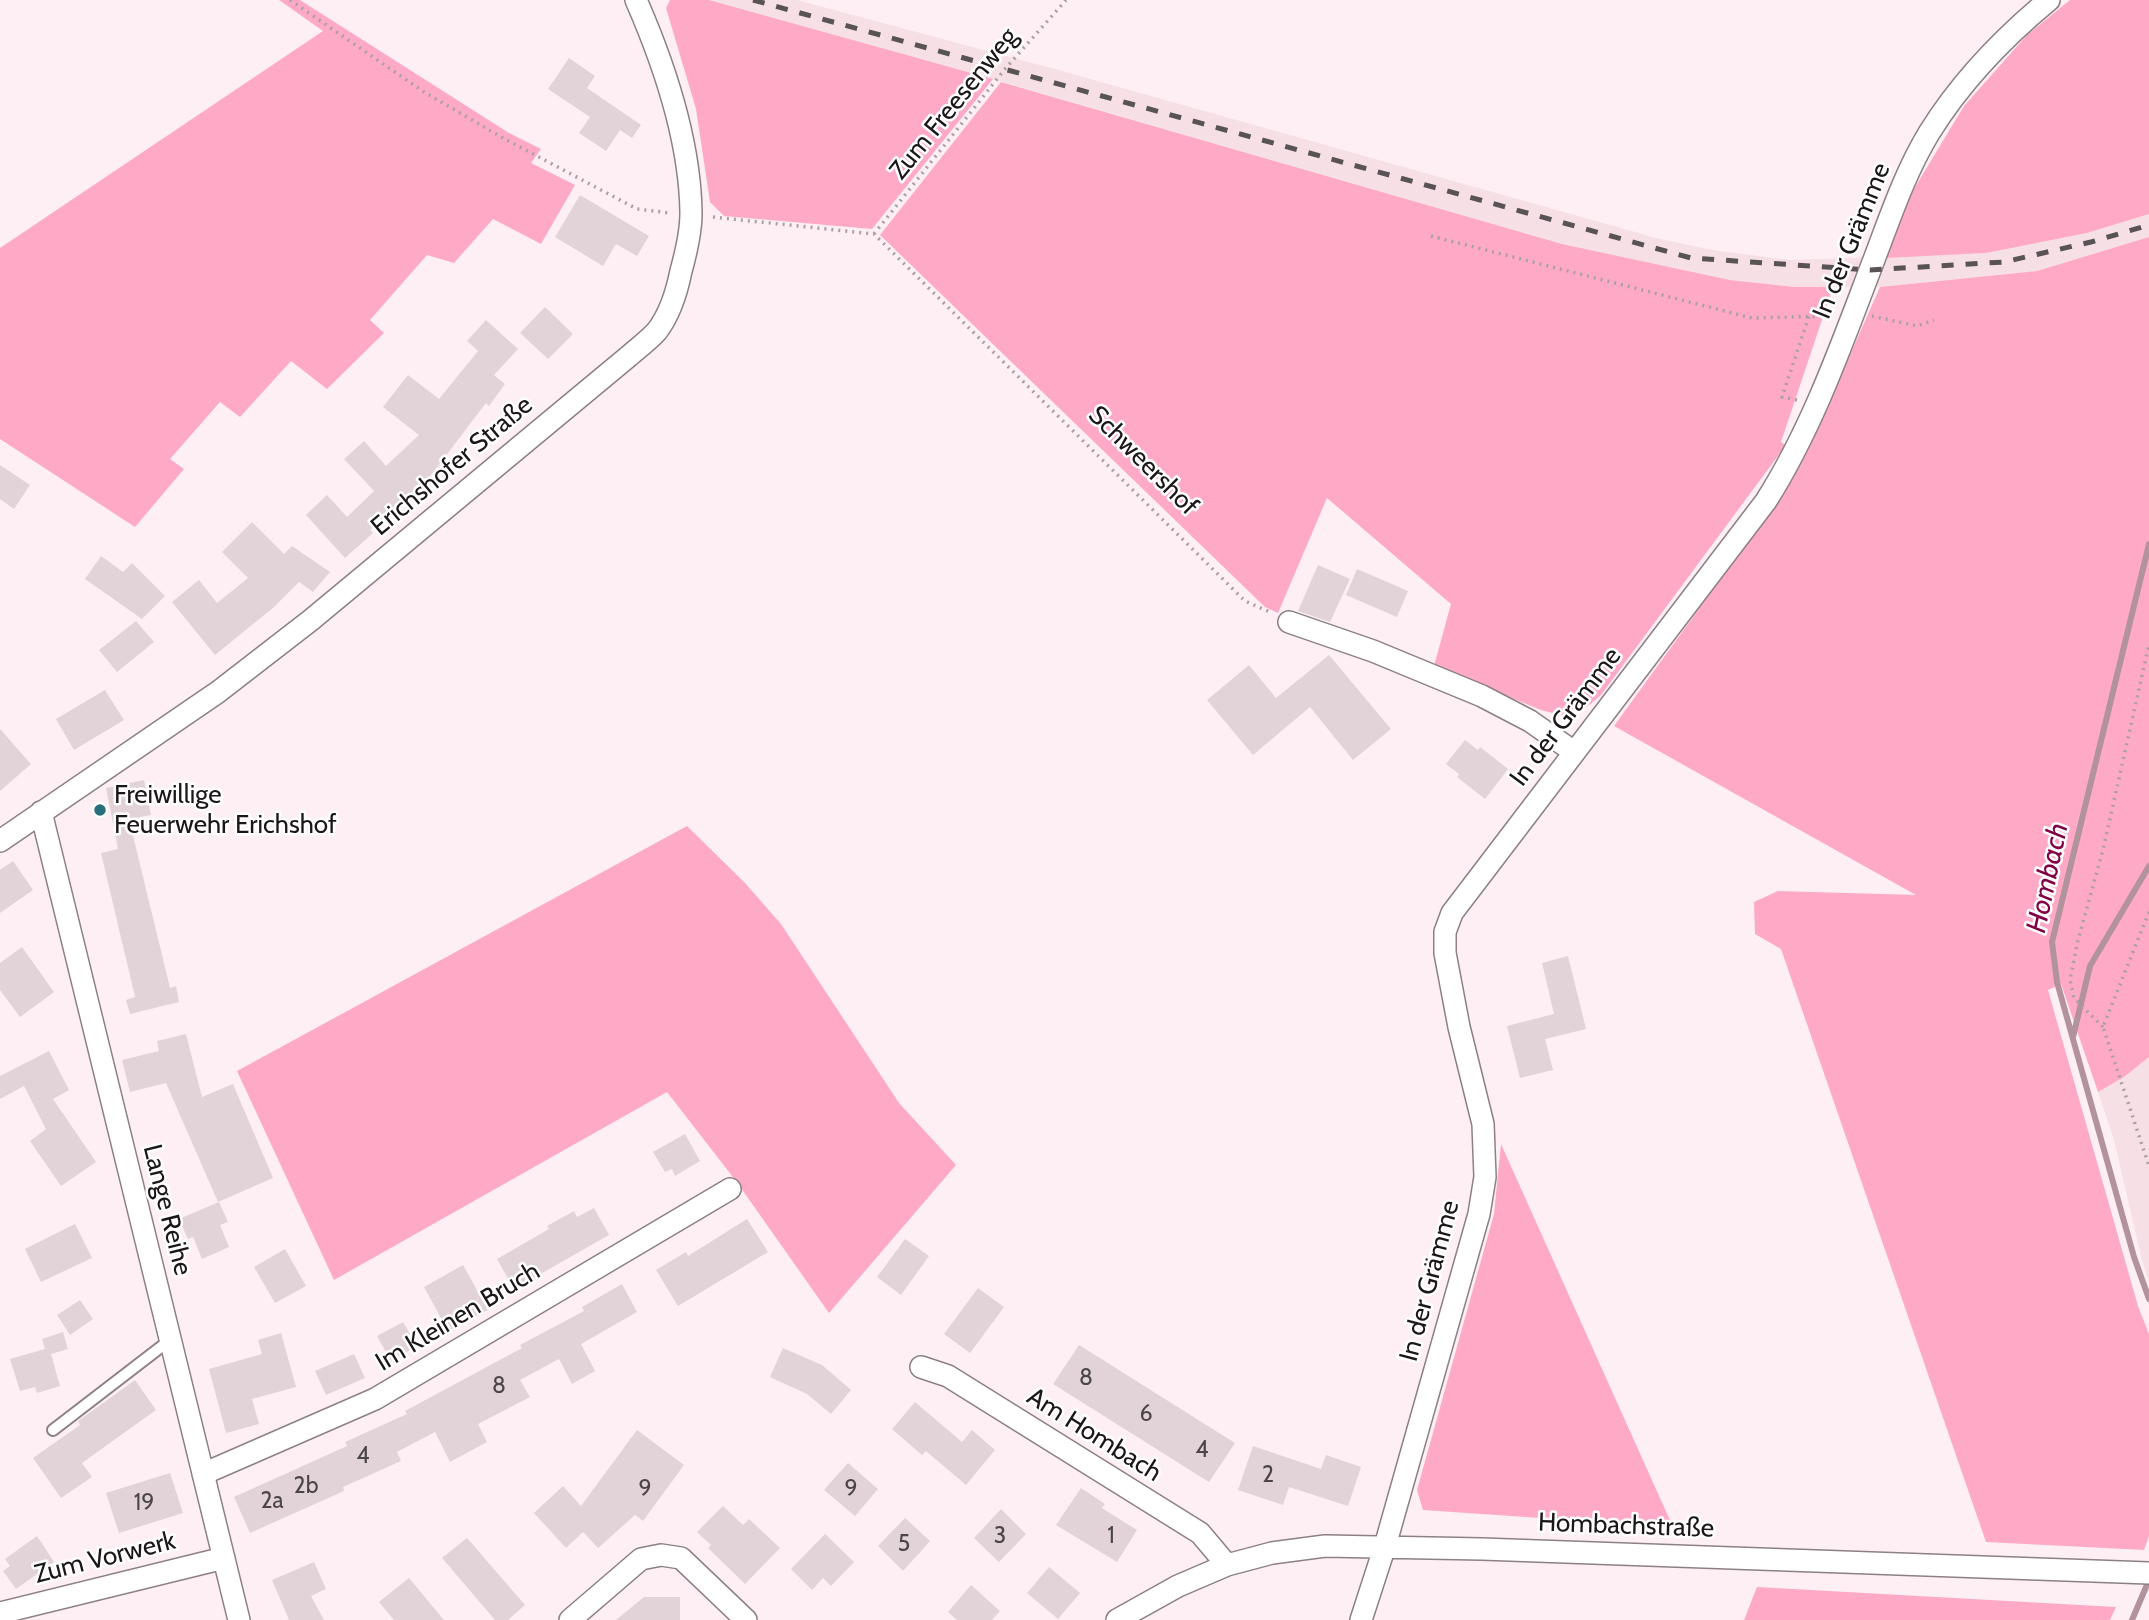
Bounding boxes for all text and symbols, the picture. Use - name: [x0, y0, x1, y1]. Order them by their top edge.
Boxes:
- street label: Zum Freesenweg: [883, 22, 1025, 186]
- street label: In der Grämme: [1807, 159, 1897, 323]
- street label: Erichshofer Straße: [365, 390, 539, 542]
- street label: Schweershof: [1082, 400, 1204, 522]
- street label: In der Grämme: [1504, 642, 1628, 792]
- place label: Freiwillige Feuerwehr Erichshof: [114, 779, 337, 840]
- marker: Freiwillige Feuerwehr Erichshof: [92, 802, 108, 818]
- water label: Hombach: [2020, 820, 2076, 936]
- street label: Lange Reihe: [136, 1141, 198, 1279]
- street label: In der Grämme: [1394, 1197, 1466, 1365]
- street label: Im Kleinen Bruch: [370, 1256, 546, 1378]
- house number: 8: [1079, 1364, 1093, 1392]
- house number: 8: [492, 1372, 506, 1400]
- street label: Am Hombach: [1021, 1381, 1167, 1489]
- house number: 6: [1139, 1400, 1153, 1428]
- house number: 4: [1195, 1436, 1209, 1464]
- house number: 4: [356, 1442, 370, 1470]
- house number: 2: [1262, 1461, 1274, 1489]
- house number: 2b: [294, 1472, 318, 1500]
- house number: 9: [638, 1475, 652, 1503]
- house number: 9: [844, 1475, 858, 1503]
- house number: 2a: [260, 1487, 284, 1515]
- house number: 19: [134, 1489, 154, 1517]
- street label: Hombachstraße: [1537, 1507, 1715, 1545]
- house number: 3: [994, 1522, 1006, 1550]
- house number: 1: [1107, 1522, 1115, 1550]
- street label: Zum Vorwerk: [31, 1525, 179, 1591]
- house number: 5: [898, 1530, 910, 1558]

